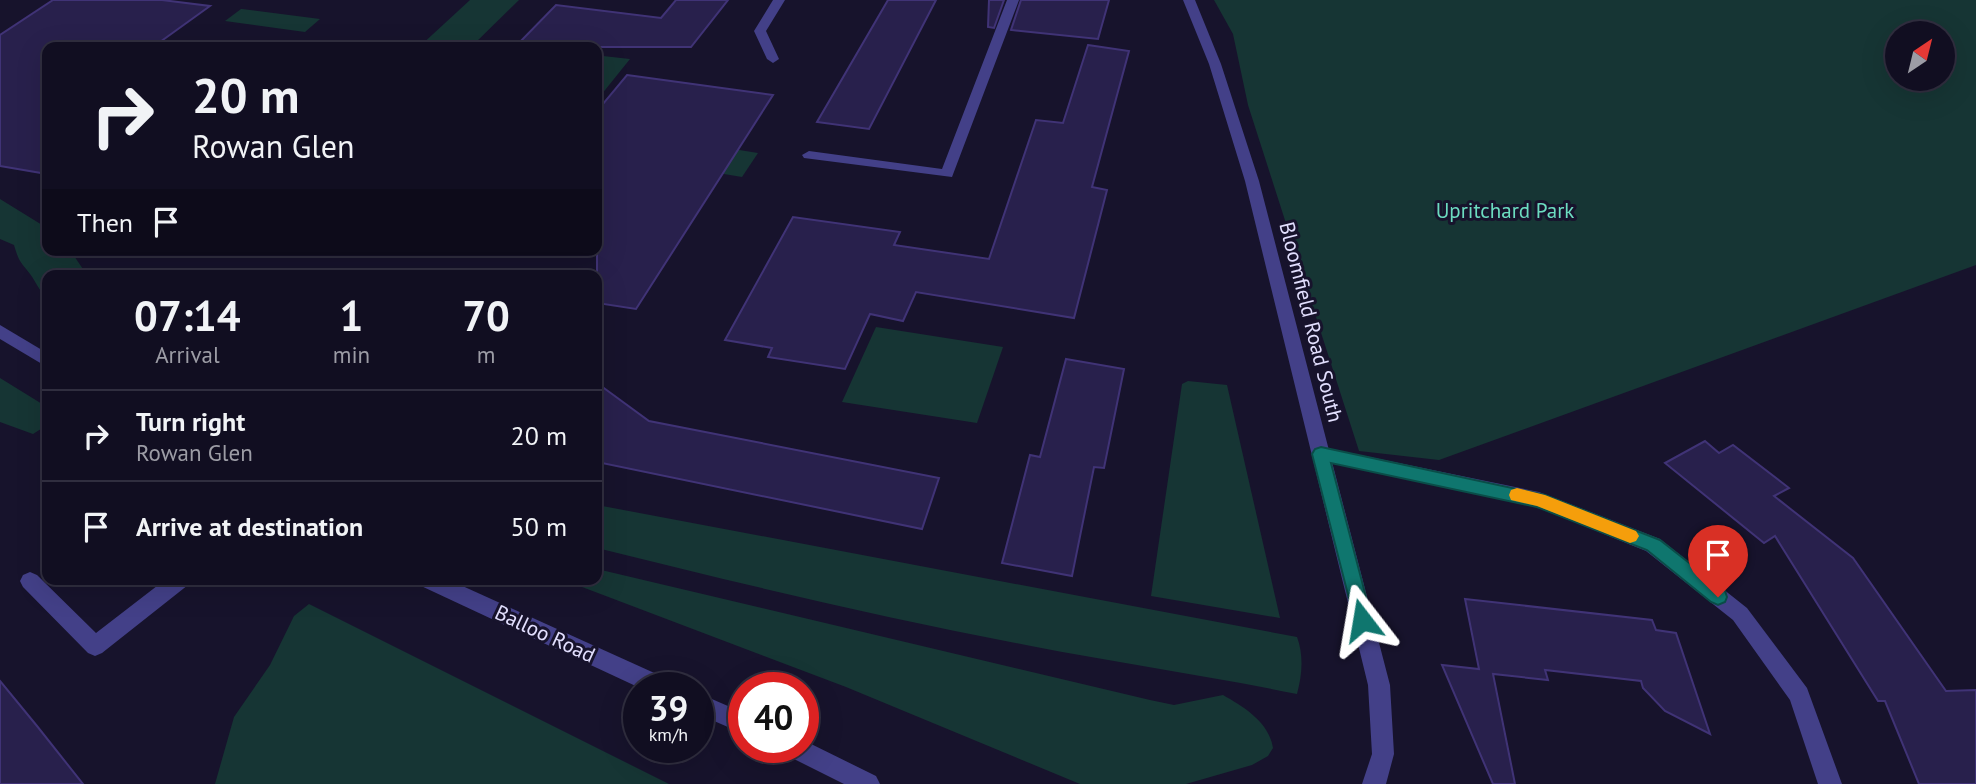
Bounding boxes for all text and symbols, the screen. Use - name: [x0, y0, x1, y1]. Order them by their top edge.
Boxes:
- north arrow: [1885, 21, 1955, 91]
- map controls: [1885, 21, 1955, 91]
- text: 20 m: [192, 63, 299, 127]
- icon: right: [77, 70, 168, 161]
- text: Rowan Glen: [192, 125, 354, 167]
- park label: Upritchard Park: [1436, 197, 1574, 224]
- icon: arrive: [147, 203, 185, 241]
- text: Then: [77, 206, 133, 239]
- street label: Bloomfield Road South: [1274, 219, 1349, 425]
- text: 07:14: [134, 288, 241, 343]
- text: 1: [340, 288, 363, 343]
- text: 70: [462, 288, 510, 343]
- text: Arrival: [155, 340, 220, 369]
- text: min: [333, 340, 370, 369]
- text: m: [477, 340, 495, 369]
- text: Turn right: [136, 405, 245, 438]
- icon: right: [77, 417, 115, 455]
- text: 20 m: [511, 419, 567, 452]
- text: Rowan Glen: [136, 438, 253, 467]
- icon: arrive: [77, 508, 115, 546]
- text: Arrive at destination: [136, 510, 363, 543]
- text: 50 m: [511, 510, 567, 543]
- pin: [1688, 525, 1748, 597]
- icon: arrive: [1699, 536, 1737, 574]
- position arrow: [1325, 583, 1399, 657]
- street label: Balloo Road: [491, 599, 600, 669]
- speed limit sign: 40: [728, 672, 819, 763]
- text: 39: [649, 685, 688, 731]
- text: km/h: [649, 723, 688, 746]

